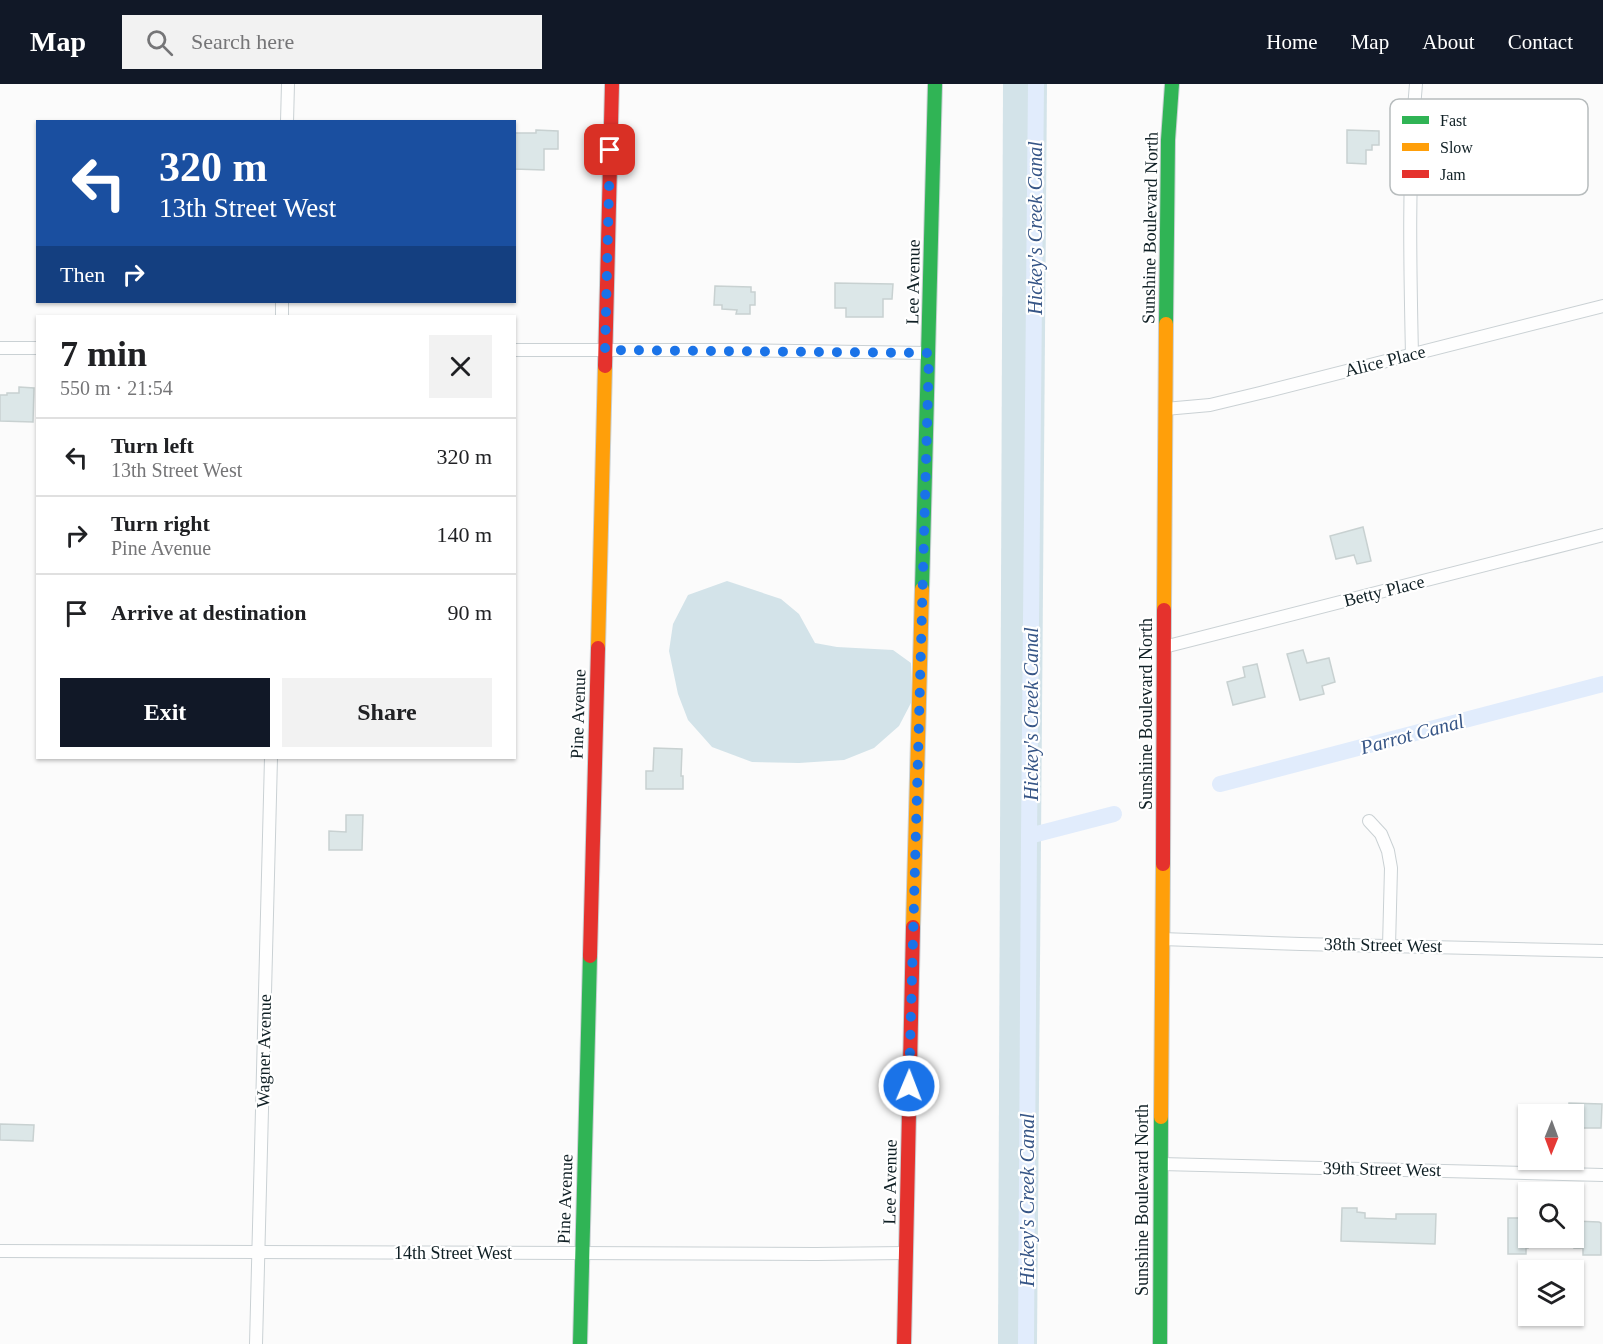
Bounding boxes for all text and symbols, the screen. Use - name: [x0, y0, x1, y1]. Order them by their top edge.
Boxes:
- search box: [122, 15, 542, 69]
- text: Map: [30, 26, 86, 57]
- icon: search: [143, 26, 176, 59]
- text: Search here: [191, 29, 294, 54]
- text: Home: [1266, 30, 1318, 54]
- text: Map: [1351, 30, 1389, 54]
- text: About: [1422, 30, 1475, 54]
- text: Contact: [1508, 30, 1573, 54]
- legend: [1390, 99, 1588, 195]
- text: Fast: [1440, 112, 1467, 129]
- pin: [584, 124, 635, 175]
- street label: Sunshine Boulevard North: [1138, 132, 1162, 324]
- icon: arrive: [593, 133, 626, 166]
- text: Slow: [1440, 139, 1473, 156]
- water label: Hickey's Creek Canal: [1024, 141, 1047, 316]
- icon: left: [60, 144, 138, 222]
- text: 320 m: [159, 144, 268, 190]
- text: Jam: [1440, 166, 1466, 183]
- text: 13th Street West: [159, 193, 336, 223]
- street label: Lee Avenue: [902, 239, 924, 325]
- icon: right: [117, 258, 150, 291]
- text: Then: [60, 262, 105, 287]
- text: 7 min: [60, 334, 147, 374]
- button: close: [429, 335, 492, 398]
- street label: Alice Place: [1343, 341, 1427, 381]
- text: 550 m · 21:54: [60, 377, 173, 399]
- text: Turn left: [111, 433, 194, 458]
- icon: left: [60, 441, 93, 474]
- text: 320 m: [436, 444, 492, 469]
- text: 13th Street West: [111, 459, 242, 481]
- text: Turn right: [111, 511, 210, 536]
- icon: right: [60, 519, 93, 552]
- text: 140 m: [436, 522, 492, 547]
- text: Pine Avenue: [111, 537, 211, 559]
- street label: Betty Place: [1342, 571, 1426, 611]
- icon: arrive: [60, 597, 93, 630]
- text: Arrive at destination: [111, 600, 307, 625]
- text: 90 m: [447, 600, 492, 625]
- street label: Sunshine Boulevard North: [1136, 618, 1156, 810]
- water label: Hickey's Creek Canal: [1020, 627, 1043, 802]
- street label: Pine Avenue: [566, 669, 590, 759]
- button: Exit: [60, 678, 270, 747]
- button: Share: [282, 678, 492, 747]
- water label: Parrot Canal: [1357, 709, 1467, 759]
- street label: 38th Street West: [1324, 934, 1442, 956]
- street label: Wagner Avenue: [253, 994, 275, 1108]
- position arrow: [877, 1054, 941, 1118]
- street label: Sunshine Boulevard North: [1132, 1104, 1152, 1296]
- north arrow: [1518, 1104, 1584, 1170]
- map controls: [1518, 1104, 1584, 1326]
- water label: Hickey's Creek Canal: [1016, 1113, 1039, 1288]
- street label: Lee Avenue: [879, 1139, 901, 1225]
- street label: Pine Avenue: [553, 1154, 577, 1244]
- street label: 39th Street West: [1323, 1158, 1441, 1180]
- button: search: [1518, 1182, 1584, 1248]
- street label: 14th Street West: [394, 1243, 512, 1263]
- button: layers: [1518, 1260, 1584, 1326]

